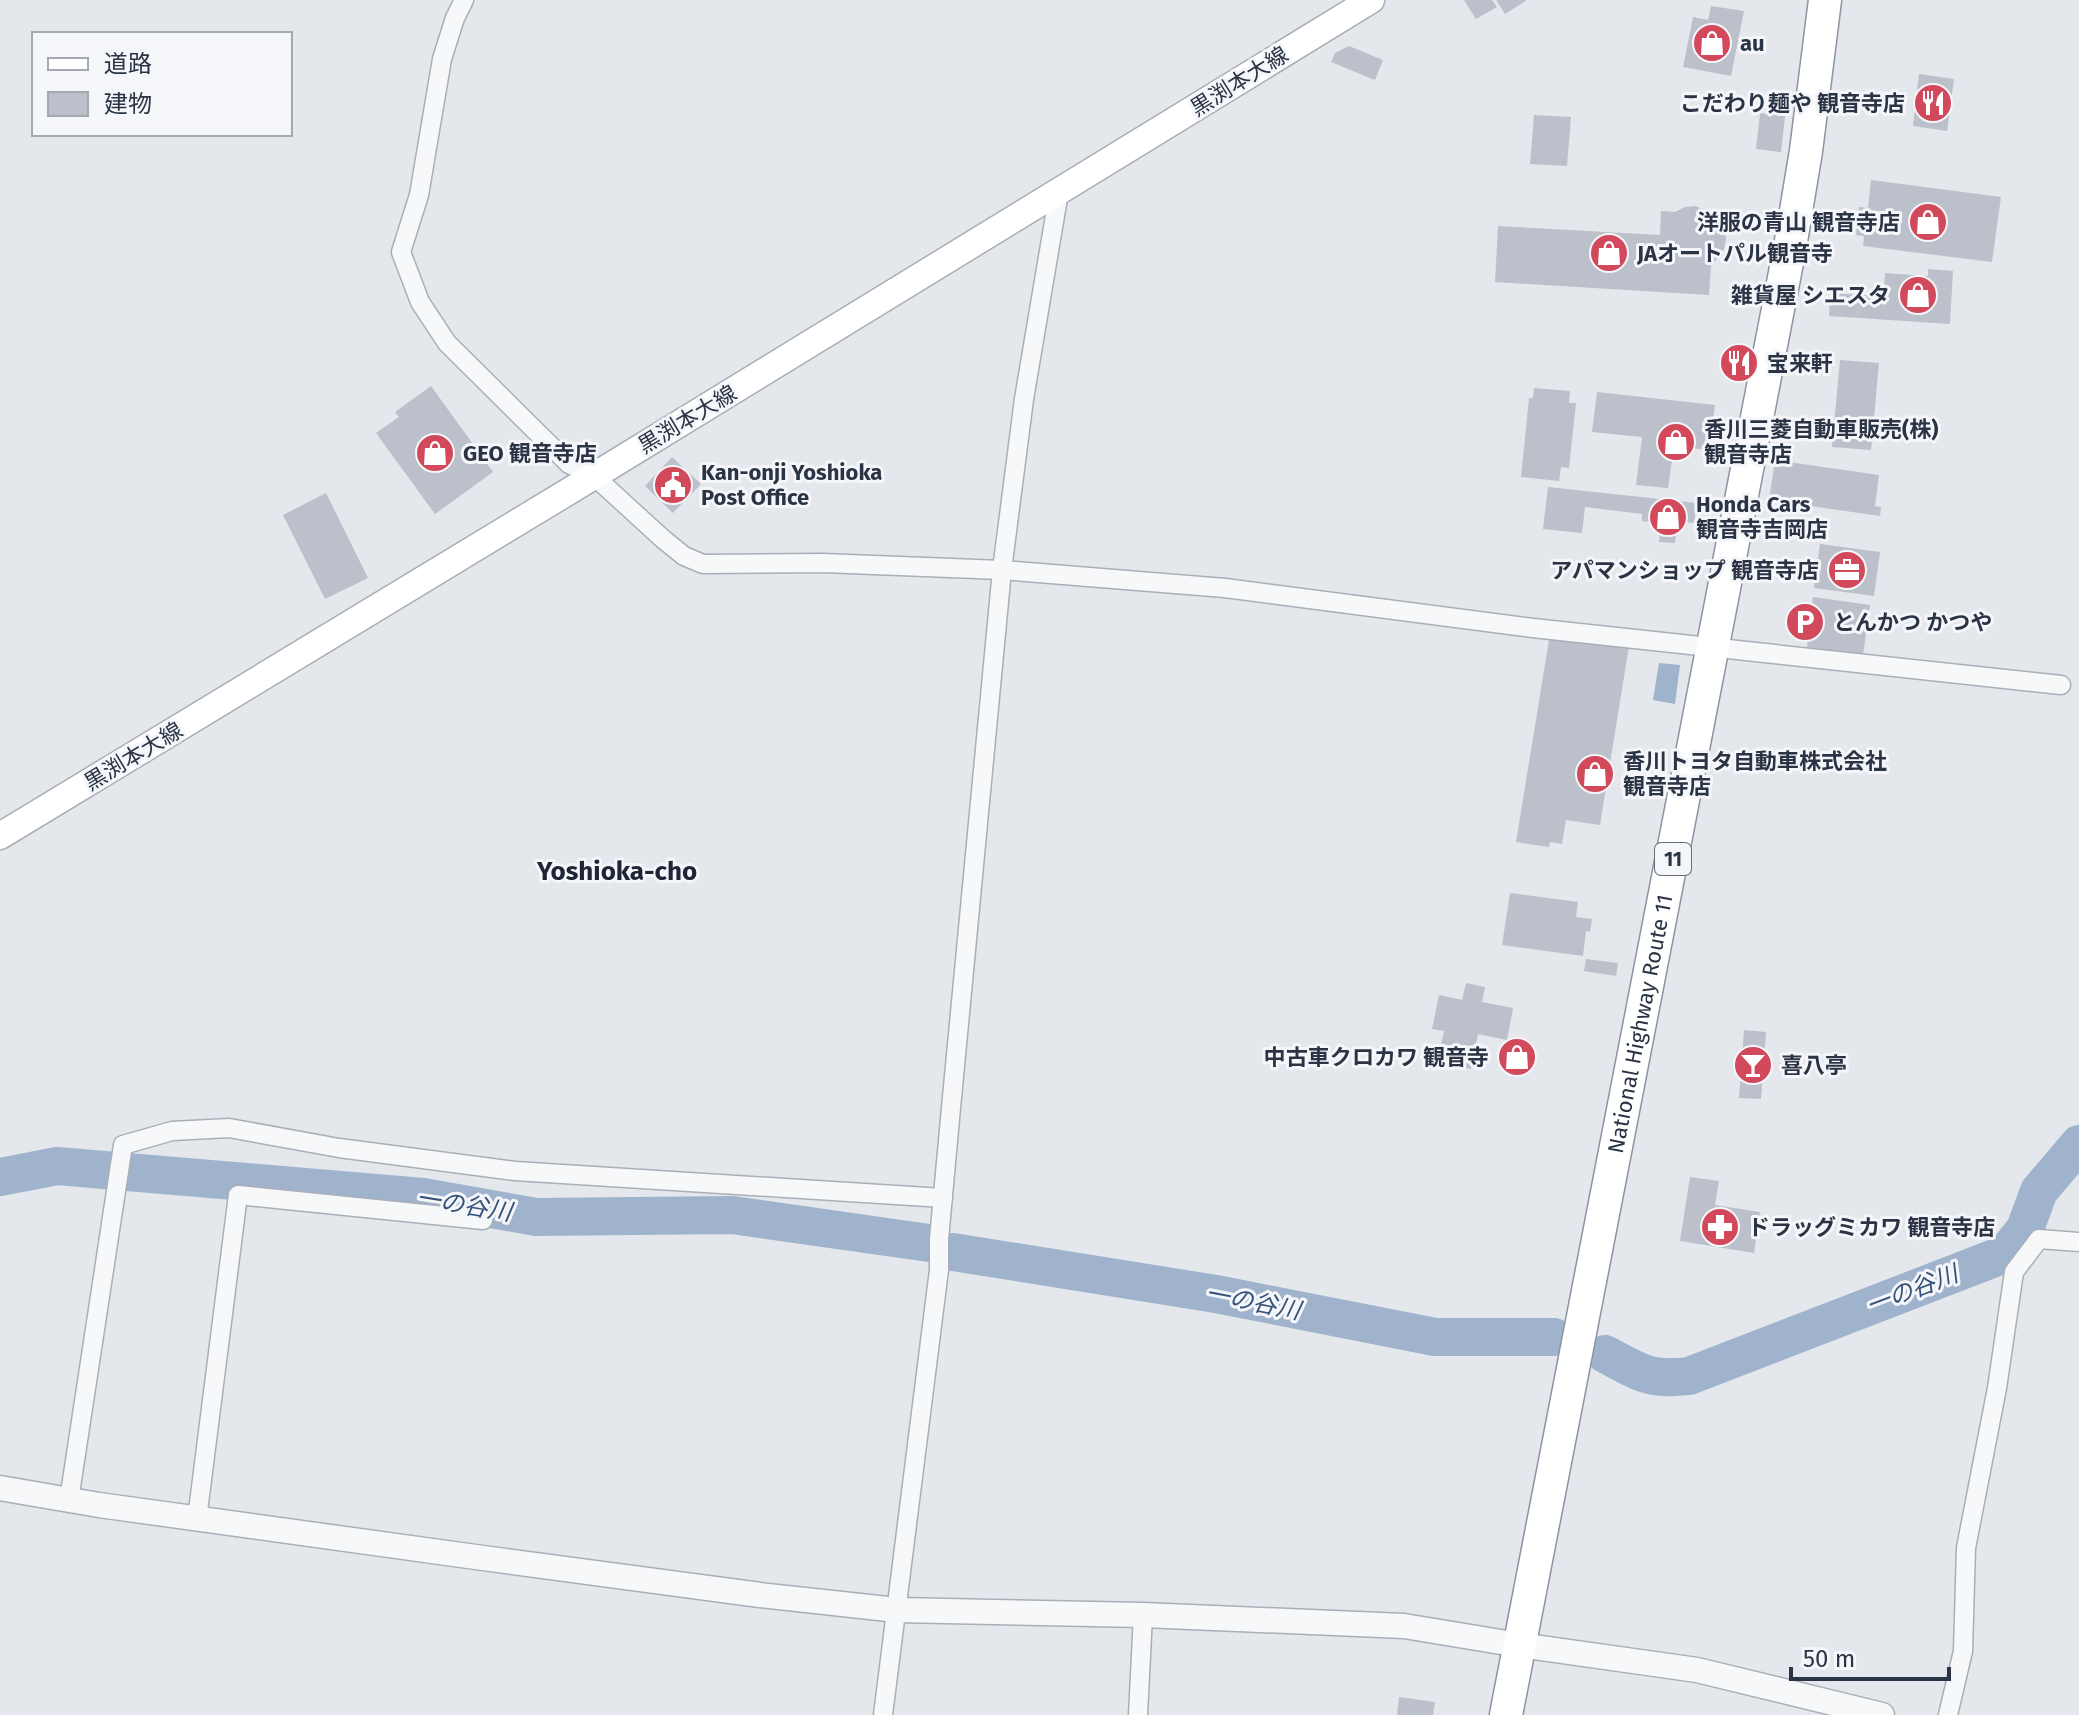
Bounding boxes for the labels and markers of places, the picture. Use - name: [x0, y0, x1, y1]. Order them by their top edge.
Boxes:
- shop icon: au: [1691, 22, 1733, 64]
- place label: au: [1740, 30, 1765, 57]
- restaurant icon: こだわり麺や 観音寺店: [1912, 82, 1954, 124]
- place label: こだわり麺や 観音寺店: [1680, 90, 1905, 117]
- shop icon: 洋服の青山 観音寺店: [1907, 201, 1949, 243]
- place label: 洋服の青山 観音寺店: [1697, 209, 1900, 236]
- shop icon: JAオートパル観音寺: [1588, 232, 1630, 274]
- place label: JAオートパル観音寺: [1636, 240, 1833, 267]
- shop icon: 雑貨屋 シエスタ: [1897, 274, 1939, 316]
- place label: 雑貨屋 シエスタ: [1731, 282, 1890, 309]
- restaurant icon: 宝来軒: [1718, 342, 1760, 384]
- place label: 宝来軒: [1767, 350, 1833, 377]
- place label: 香川三菱自動車販売(株) 観音寺店: [1704, 416, 1938, 468]
- shop icon: 香川三菱自動車販売(株) 観音寺店: [1655, 421, 1697, 463]
- shop icon: GEO 観音寺店: [414, 432, 456, 474]
- place label: GEO 観音寺店: [463, 440, 597, 467]
- place label: Kan-onji Yoshioka Post Office: [701, 459, 882, 511]
- public building icon: Kan-onji Yoshioka Post Office: [652, 464, 694, 506]
- place label: Honda Cars 観音寺吉岡店: [1696, 491, 1828, 543]
- shop icon: Honda Cars 観音寺吉岡店: [1647, 496, 1689, 538]
- office icon: アパマンショップ 観音寺店: [1826, 549, 1868, 591]
- place label: アパマンショップ 観音寺店: [1550, 557, 1819, 584]
- parking icon: とんかつ かつや: [1784, 601, 1826, 643]
- place label: とんかつ かつや: [1833, 609, 1992, 636]
- place label: 香川トヨタ自動車株式会社 観音寺店: [1623, 748, 1887, 800]
- shop icon: 香川トヨタ自動車株式会社 観音寺店: [1574, 753, 1616, 795]
- shop icon: 中古車クロカワ 観音寺: [1496, 1036, 1538, 1078]
- place label: 中古車クロカワ 観音寺: [1264, 1044, 1489, 1071]
- bar icon: 喜八亭: [1732, 1044, 1774, 1086]
- place label: 喜八亭: [1781, 1052, 1847, 1079]
- pharmacy icon: ドラッグミカワ 観音寺店: [1699, 1206, 1741, 1248]
- place label: ドラッグミカワ 観音寺店: [1748, 1214, 1995, 1241]

